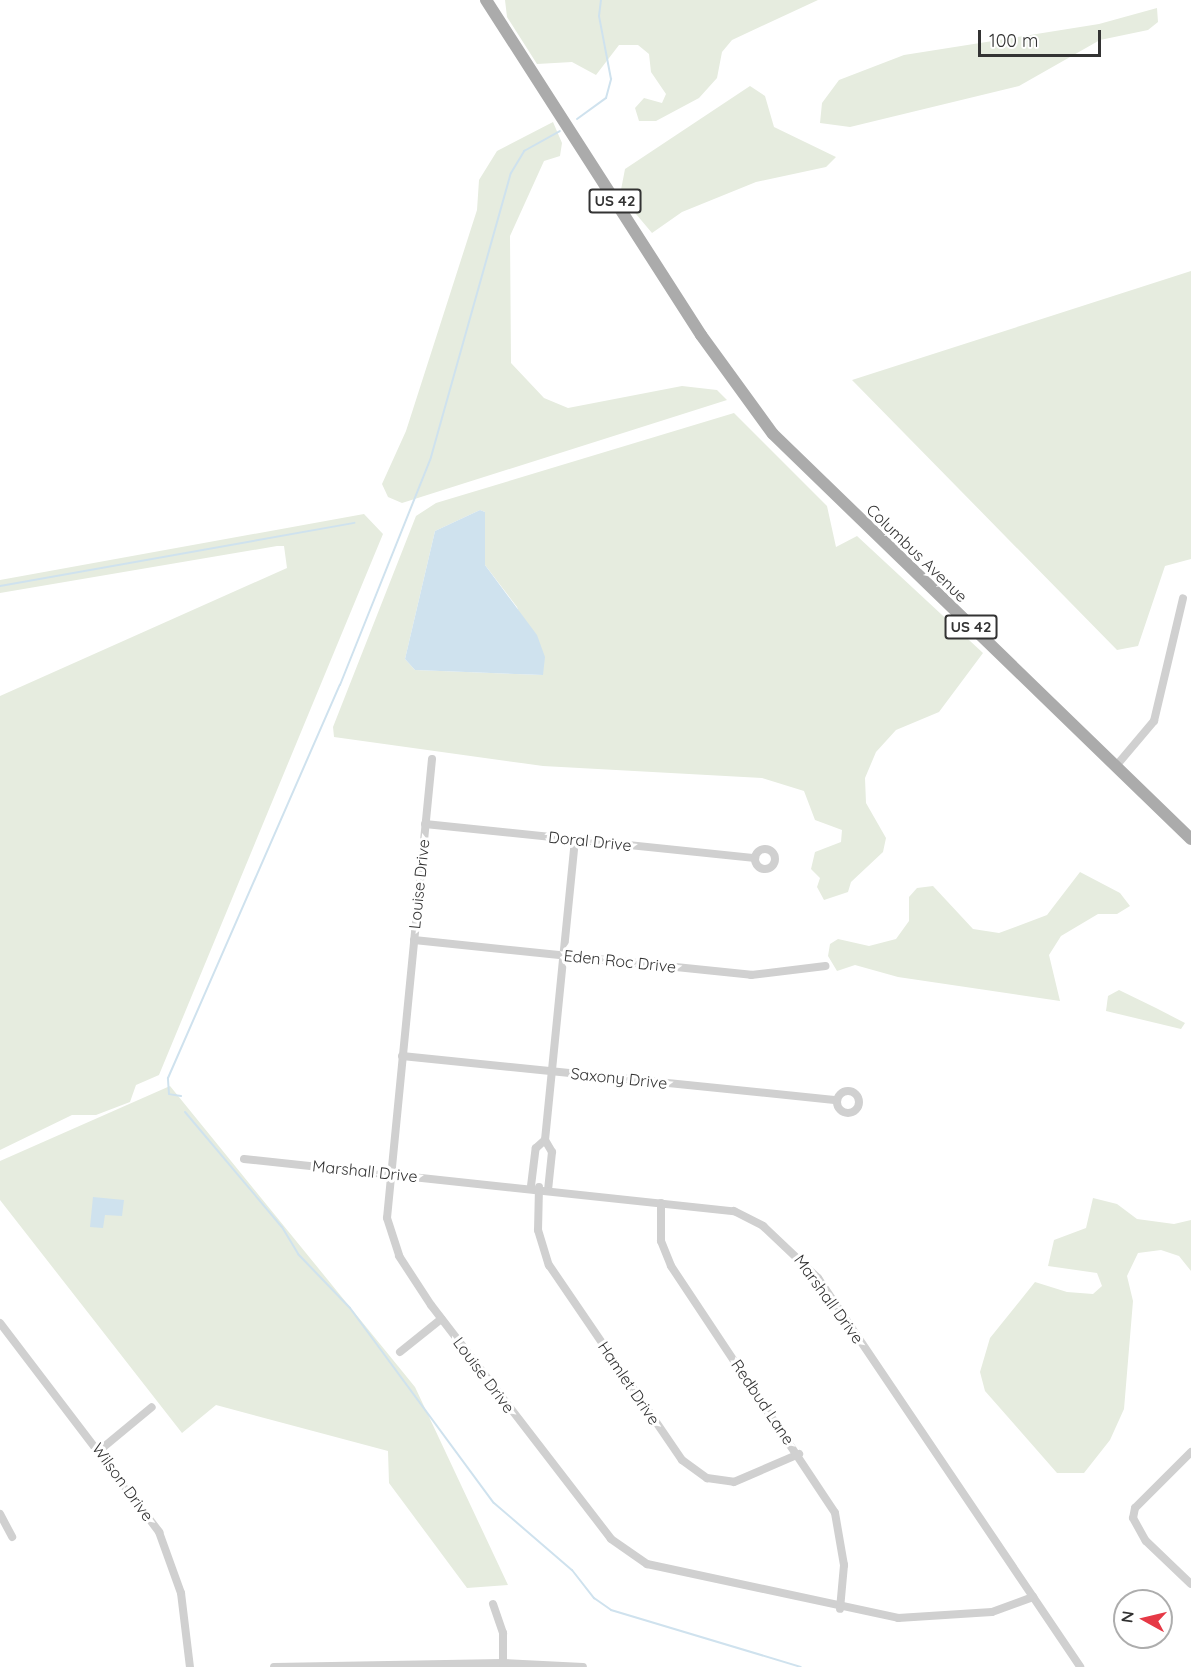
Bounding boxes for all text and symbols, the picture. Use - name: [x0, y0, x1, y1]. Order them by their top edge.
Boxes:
- scale bar: [981, 18, 1104, 56]
- text: 100 m: [989, 29, 1038, 52]
- road number: US 42: [588, 189, 642, 213]
- street label: Columbus Avenue: [863, 500, 971, 606]
- road number: US 42: [944, 615, 998, 639]
- street label: Doral Drive: [547, 827, 633, 855]
- street label: Louise Drive: [405, 838, 433, 930]
- street label: Eden Roc Drive: [563, 946, 677, 976]
- street label: Saxony Drive: [570, 1063, 668, 1093]
- street label: Marshall Drive: [311, 1156, 419, 1186]
- street label: Marshall Drive: [790, 1251, 868, 1347]
- street label: Louise Drive: [449, 1333, 519, 1417]
- street label: Hamlet Drive: [594, 1338, 664, 1428]
- street label: Redbud Lane: [727, 1356, 799, 1448]
- street label: Wilson Drive: [88, 1439, 158, 1525]
- north arrow: [1113, 1589, 1173, 1649]
- text: N: [1116, 1610, 1138, 1624]

